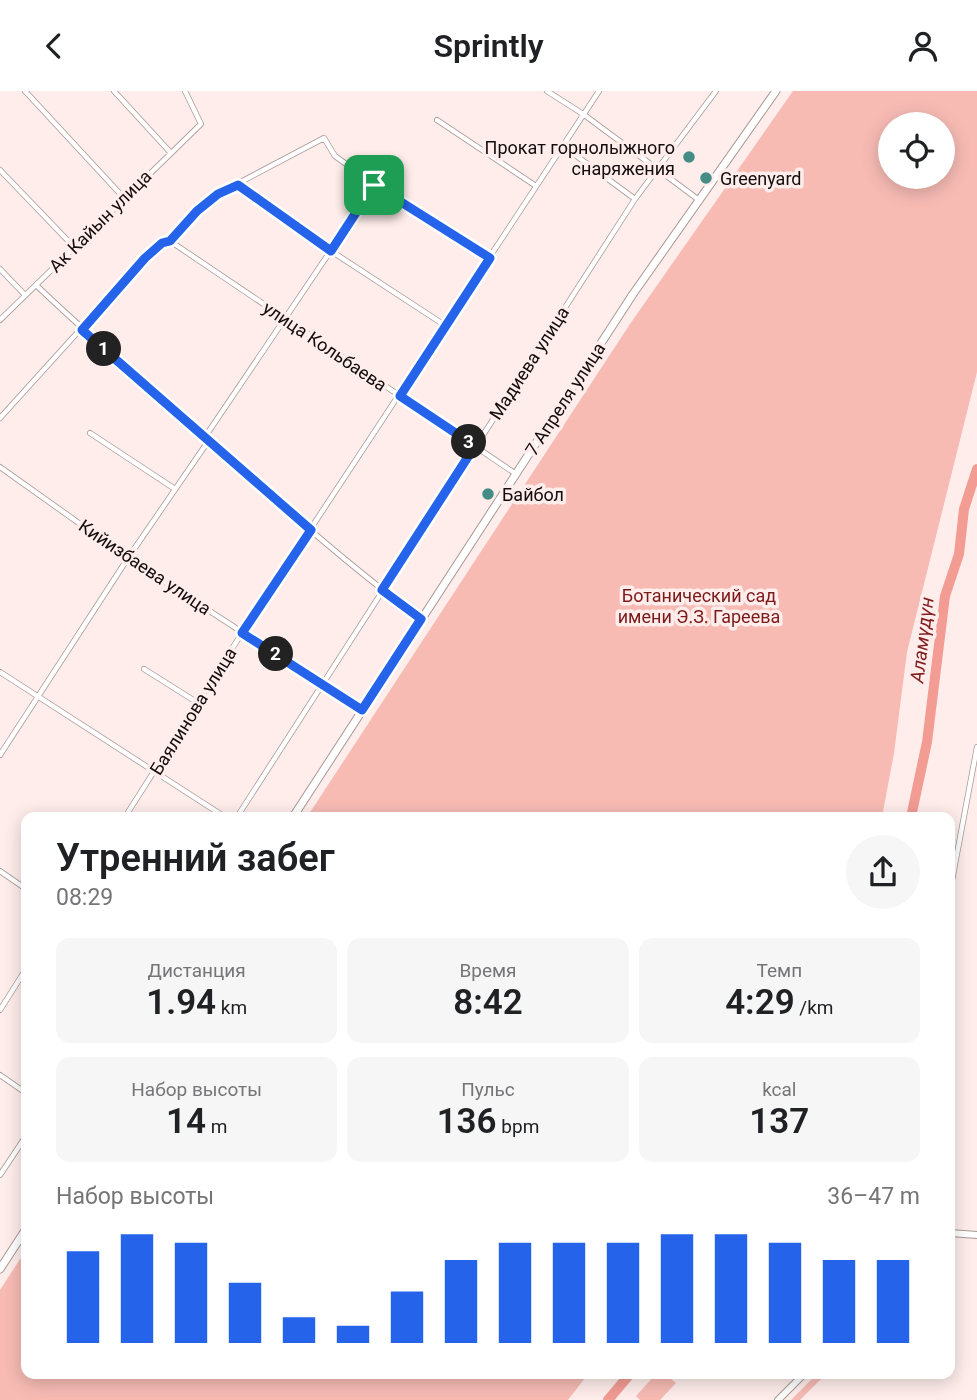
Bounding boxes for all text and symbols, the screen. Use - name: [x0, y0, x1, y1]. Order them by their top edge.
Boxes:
- icon: back: [35, 27, 73, 65]
- text: Sprintly: [433, 27, 544, 65]
- icon: person: [904, 27, 942, 65]
- map controls: [878, 112, 955, 189]
- button: locate: [878, 112, 955, 189]
- place label: Прокат горнолыжного снаряжения: [485, 137, 675, 179]
- marker: Прокат горнолыжного снаряжения: [681, 149, 697, 165]
- pin: [344, 155, 404, 215]
- street label: Ак Кайын улица: [45, 166, 155, 276]
- icon: arrive: [355, 166, 393, 204]
- place label: Greenyard: [720, 168, 801, 189]
- marker: Greenyard: [698, 170, 714, 186]
- street label: улица Кольбаева: [259, 297, 391, 395]
- street label: Мадиева улица: [485, 303, 573, 423]
- pin: 1: [86, 331, 122, 367]
- text: 1: [98, 337, 109, 360]
- street label: 7 Апреля улица: [521, 339, 609, 459]
- pin: 3: [452, 425, 486, 459]
- text: 3: [463, 430, 474, 453]
- place label: Байбол: [502, 484, 564, 505]
- marker: Байбол: [480, 486, 496, 502]
- street label: Кийизбаева улица: [75, 515, 215, 619]
- park label: Ботанический сад имени Э.З. Гареева: [618, 585, 780, 627]
- water label: Аламүдүн: [905, 595, 939, 685]
- pin: 2: [258, 637, 294, 671]
- text: 2: [270, 642, 281, 665]
- street label: Баялинова улица: [145, 643, 241, 779]
- button: share: [846, 835, 920, 909]
- text: Утренний забег: [56, 836, 335, 880]
- text: 08:29: [56, 884, 113, 911]
- text: Дистанция: [148, 959, 246, 982]
- text: Время: [459, 959, 517, 982]
- text: Темп: [757, 959, 802, 982]
- text: 1.94: [146, 982, 216, 1023]
- text: 8:42: [453, 982, 523, 1023]
- text: 4:29: [725, 982, 795, 1023]
- text: km: [216, 996, 247, 1019]
- text: /km: [795, 996, 834, 1019]
- text: Набор высоты: [131, 1078, 262, 1101]
- text: Пульс: [461, 1078, 515, 1101]
- text: kcal: [762, 1078, 797, 1101]
- text: 14: [166, 1101, 206, 1142]
- text: 136: [437, 1101, 497, 1142]
- text: 137: [749, 1101, 809, 1142]
- text: m: [206, 1115, 227, 1138]
- text: bpm: [497, 1115, 539, 1138]
- text: Набор высоты: [56, 1183, 214, 1210]
- text: 36–47 m: [827, 1183, 920, 1210]

